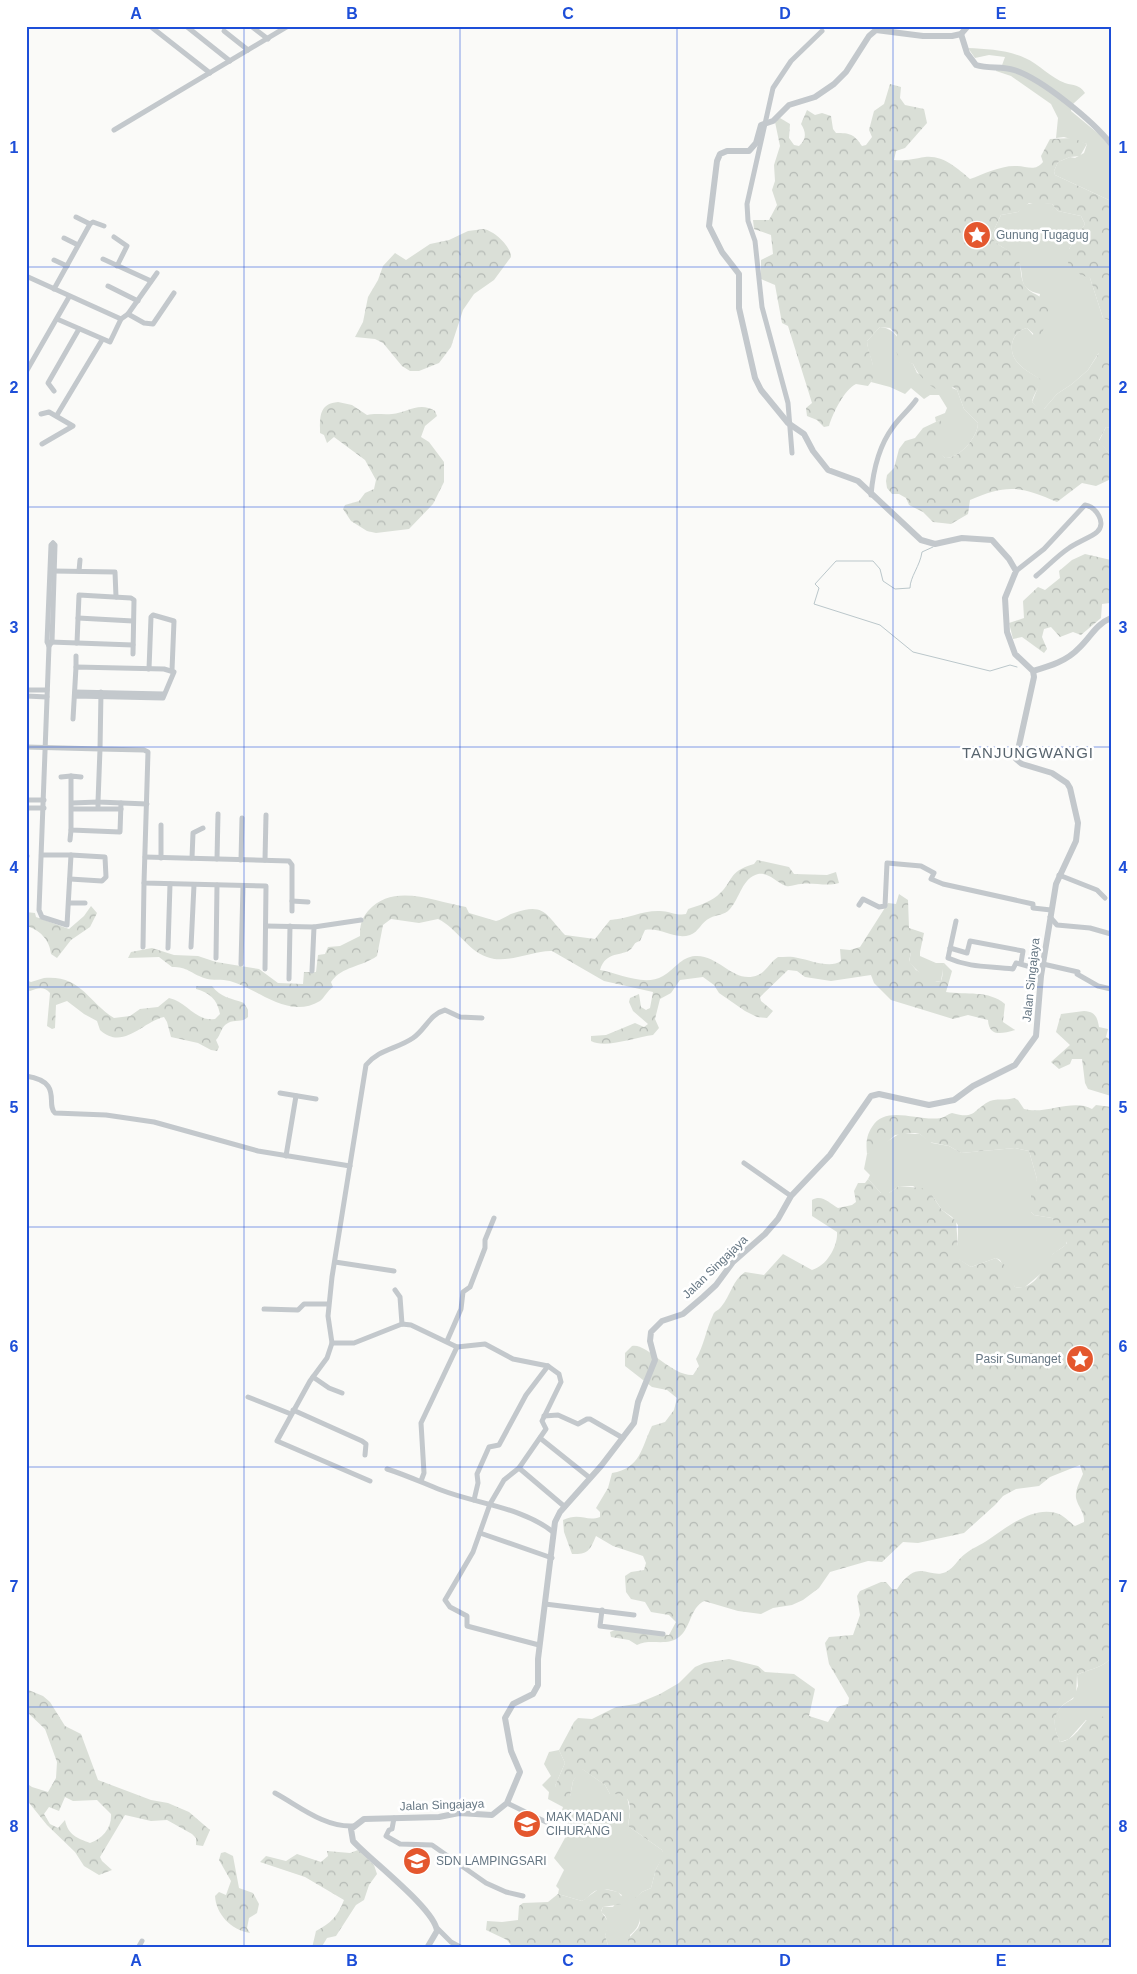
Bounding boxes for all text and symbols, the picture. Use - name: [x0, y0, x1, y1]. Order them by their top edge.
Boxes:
- text: A: [130, 5, 142, 22]
- text: B: [346, 5, 358, 22]
- text: C: [562, 5, 574, 22]
- text: D: [779, 5, 791, 22]
- text: E: [996, 5, 1007, 22]
- text: 1: [10, 139, 19, 156]
- text: 1: [1119, 139, 1128, 156]
- place icon: Gunung Tugagug: [962, 220, 992, 250]
- place label: Gunung Tugagug: [996, 228, 1089, 242]
- text: 2: [10, 379, 19, 396]
- text: 2: [1119, 379, 1128, 396]
- text: 3: [10, 619, 19, 636]
- text: 3: [1119, 619, 1128, 636]
- district label: TANJUNGWANGI: [962, 744, 1094, 761]
- text: 4: [10, 859, 19, 876]
- text: 4: [1119, 859, 1128, 876]
- street label: Jalan Singajaya: [1020, 937, 1042, 1023]
- text: 5: [10, 1099, 19, 1116]
- text: 5: [1119, 1099, 1128, 1116]
- street label: Jalan Singajaya: [680, 1232, 751, 1301]
- text: 6: [10, 1338, 19, 1355]
- text: 6: [1119, 1338, 1128, 1355]
- place icon: Pasir Sumanget: [1065, 1344, 1095, 1374]
- place label: Pasir Sumanget: [976, 1352, 1062, 1366]
- text: 7: [10, 1578, 19, 1595]
- text: 7: [1119, 1578, 1128, 1595]
- street label: Jalan Singajaya: [399, 1797, 485, 1813]
- school or university icon: MAK MADANI CIHURANG: [512, 1809, 542, 1839]
- place label: MAK MADANI CIHURANG: [546, 1810, 622, 1838]
- text: 8: [10, 1818, 19, 1835]
- text: 8: [1119, 1818, 1128, 1835]
- school or university icon: SDN LAMPINGSARI: [402, 1846, 432, 1876]
- place label: SDN LAMPINGSARI: [436, 1854, 547, 1868]
- text: A: [130, 1952, 142, 1969]
- text: B: [346, 1952, 358, 1969]
- text: C: [562, 1952, 574, 1969]
- text: D: [779, 1952, 791, 1969]
- text: E: [996, 1952, 1007, 1969]

